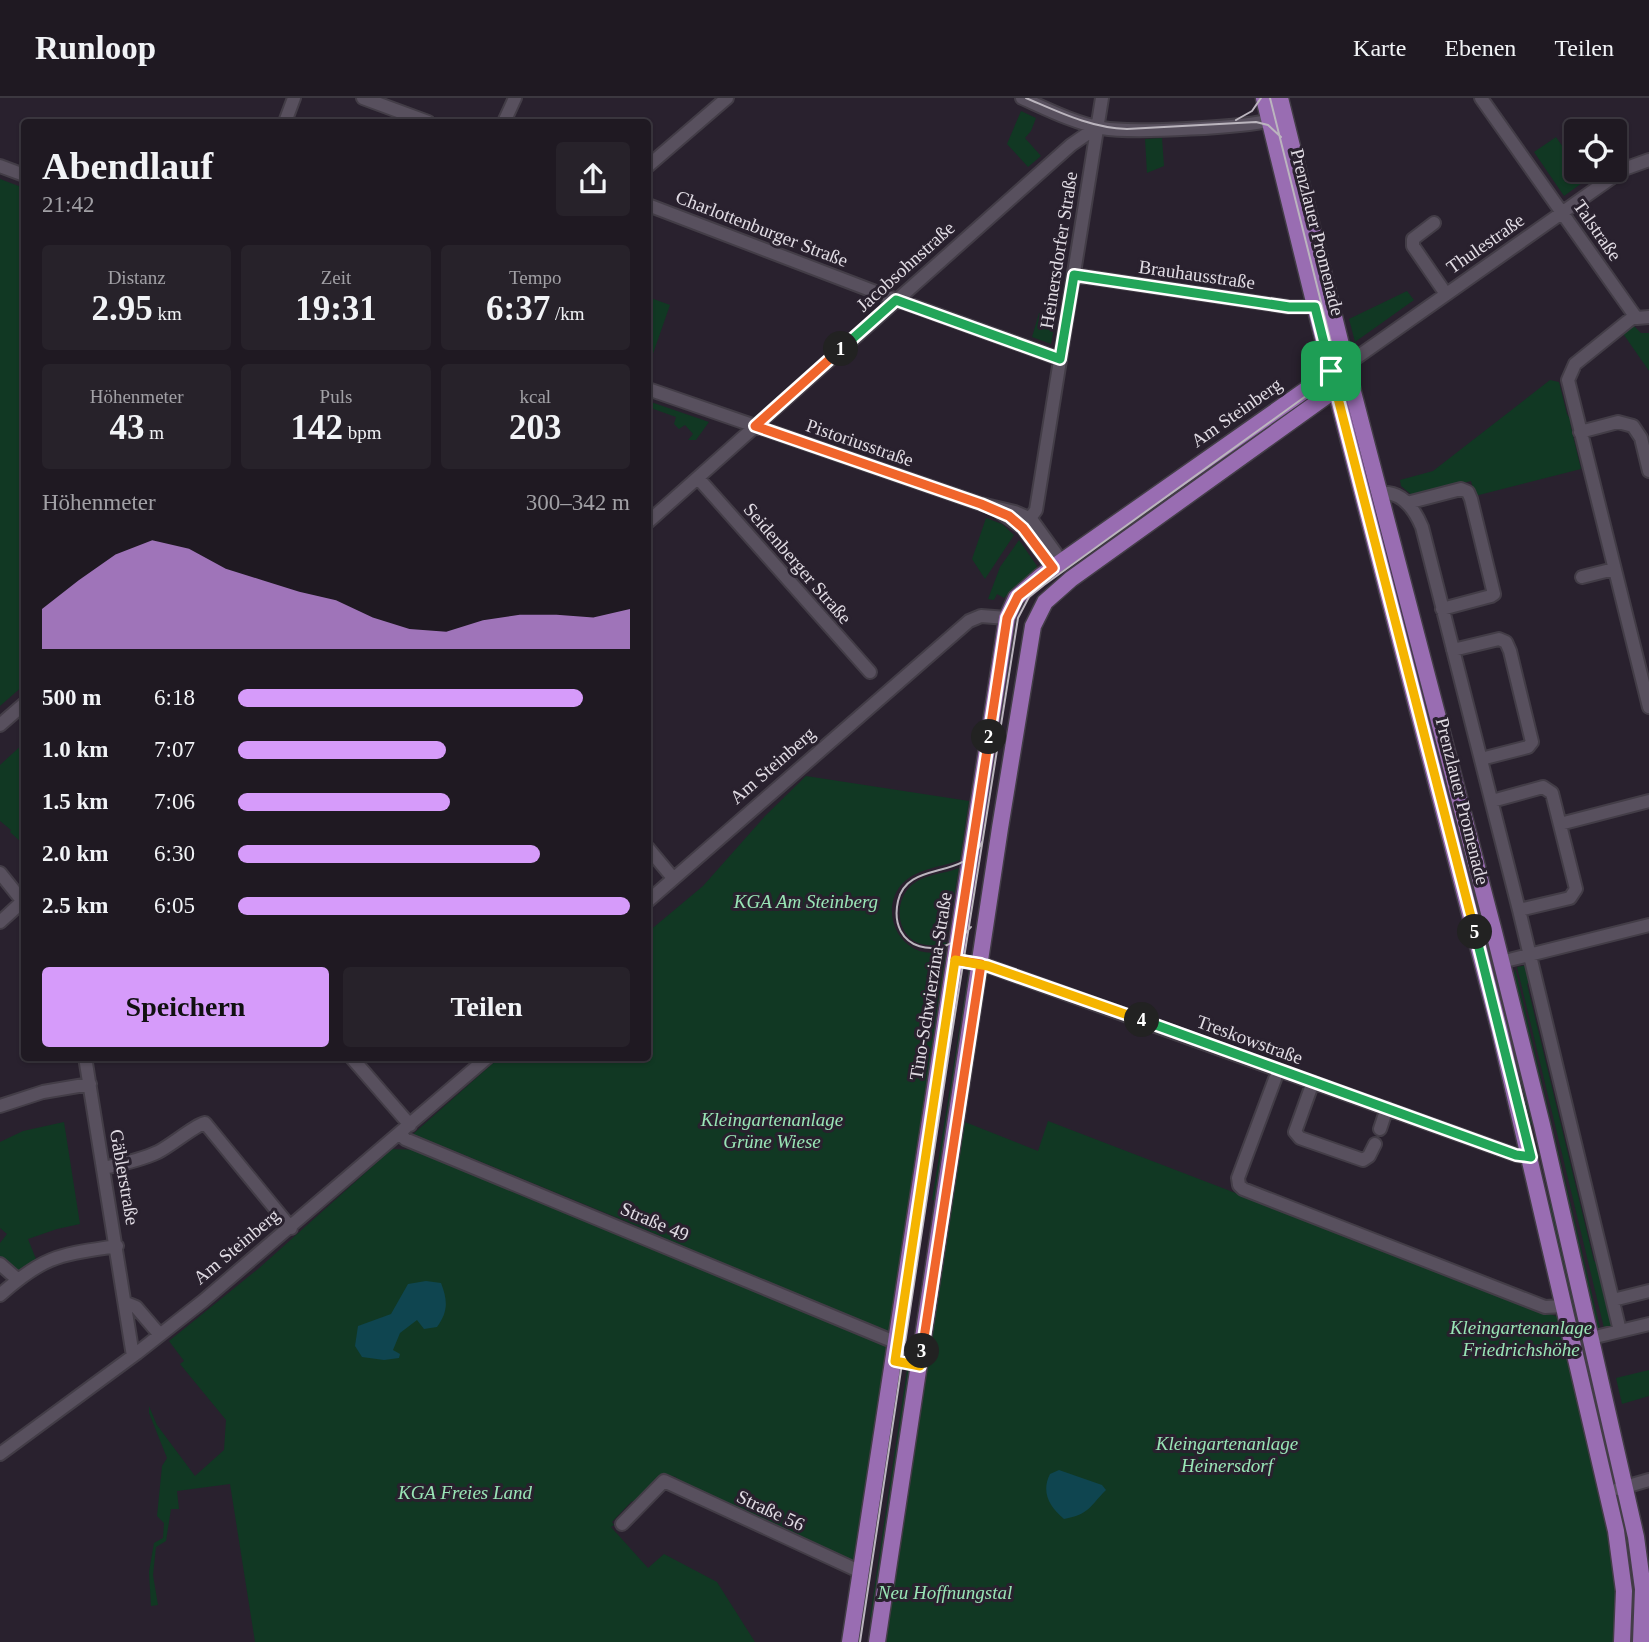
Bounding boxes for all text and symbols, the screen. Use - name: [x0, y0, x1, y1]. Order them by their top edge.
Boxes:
- text: Runloop: [35, 30, 156, 66]
- text: Karte: [1353, 35, 1406, 61]
- text: Ebenen: [1444, 35, 1516, 61]
- text: Teilen: [1554, 35, 1614, 61]
- map controls: [1564, 119, 1627, 182]
- button: locate: [1564, 119, 1627, 182]
- button: share: [556, 142, 630, 216]
- text: Abendlauf: [42, 145, 213, 187]
- street label: Prenzlauer Promenade: [1287, 146, 1348, 318]
- street label: Heinersdorfer Straße: [1036, 170, 1081, 330]
- street label: Charlottenburger Straße: [673, 186, 851, 271]
- text: 21:42: [42, 192, 94, 217]
- street label: Talstraße: [1569, 196, 1626, 265]
- street label: Thulestraße: [1443, 209, 1528, 278]
- street label: Jacobsohnstraße: [852, 217, 959, 316]
- street label: Brauhausstraße: [1137, 256, 1256, 293]
- text: Distanz: [108, 267, 166, 288]
- text: Zeit: [321, 267, 351, 288]
- text: Tempo: [509, 267, 562, 288]
- text: 2.95: [92, 289, 153, 328]
- text: 19:31: [295, 289, 377, 328]
- text: 6:37: [486, 289, 550, 328]
- text: km: [153, 303, 182, 324]
- text: /km: [550, 303, 585, 324]
- pin: 1: [824, 331, 858, 366]
- text: 1: [836, 338, 845, 359]
- pin: [1301, 341, 1361, 401]
- icon: arrive: [1312, 352, 1350, 390]
- street label: Am Steinberg: [1187, 373, 1286, 451]
- text: Höhenmeter: [90, 386, 184, 407]
- text: Puls: [320, 386, 352, 407]
- text: kcal: [519, 386, 551, 407]
- text: 43: [109, 408, 144, 447]
- text: 142: [290, 408, 343, 447]
- text: 203: [509, 408, 562, 447]
- street label: Pistoriusstraße: [804, 414, 916, 471]
- text: m: [144, 422, 164, 443]
- text: bpm: [343, 422, 382, 443]
- text: Höhenmeter: [42, 490, 156, 515]
- text: 300–342 m: [526, 490, 630, 515]
- street label: Seidenberger Straße: [739, 499, 856, 628]
- text: 500 m: [42, 685, 101, 710]
- text: 6:18: [154, 685, 195, 710]
- street label: Prenzlauer Promenade: [1432, 715, 1493, 887]
- pin: 2: [972, 720, 1006, 754]
- street label: Am Steinberg: [726, 722, 819, 808]
- text: 2: [984, 726, 993, 747]
- text: 1.0 km: [42, 737, 108, 762]
- text: 7:07: [154, 737, 195, 762]
- text: 1.5 km: [42, 789, 108, 814]
- text: 7:06: [154, 789, 195, 814]
- text: 2.0 km: [42, 841, 108, 866]
- text: 6:30: [154, 841, 195, 866]
- street label: Tino-Schwierzina-Straße: [905, 890, 956, 1082]
- park label: KGA Am Steinberg: [733, 891, 878, 912]
- text: 2.5 km: [42, 893, 108, 918]
- text: 6:05: [154, 893, 195, 918]
- pin: 5: [1458, 914, 1492, 950]
- text: 5: [1470, 921, 1479, 942]
- button: Speichern: [42, 967, 329, 1047]
- button: Teilen: [343, 967, 630, 1047]
- pin: 4: [1124, 1002, 1160, 1038]
- text: 4: [1137, 1009, 1146, 1030]
- street label: Treskowstraße: [1194, 1011, 1306, 1068]
- park label: Kleingartenanlage Grüne Wiese: [700, 1109, 843, 1152]
- street label: Gäblerstraße: [106, 1127, 143, 1227]
- street label: Straße 49: [617, 1198, 692, 1245]
- street label: Am Steinberg: [189, 1204, 284, 1288]
- park label: Kleingartenanlage Friedrichshöhe: [1449, 1317, 1592, 1360]
- pin: 3: [904, 1334, 940, 1368]
- text: 3: [917, 1340, 926, 1361]
- park label: Kleingartenanlage Heinersdorf: [1155, 1433, 1298, 1476]
- park label: KGA Freies Land: [397, 1482, 533, 1503]
- street label: Straße 56: [734, 1486, 808, 1535]
- park label: Neu Hoffnungstal: [877, 1582, 1012, 1603]

